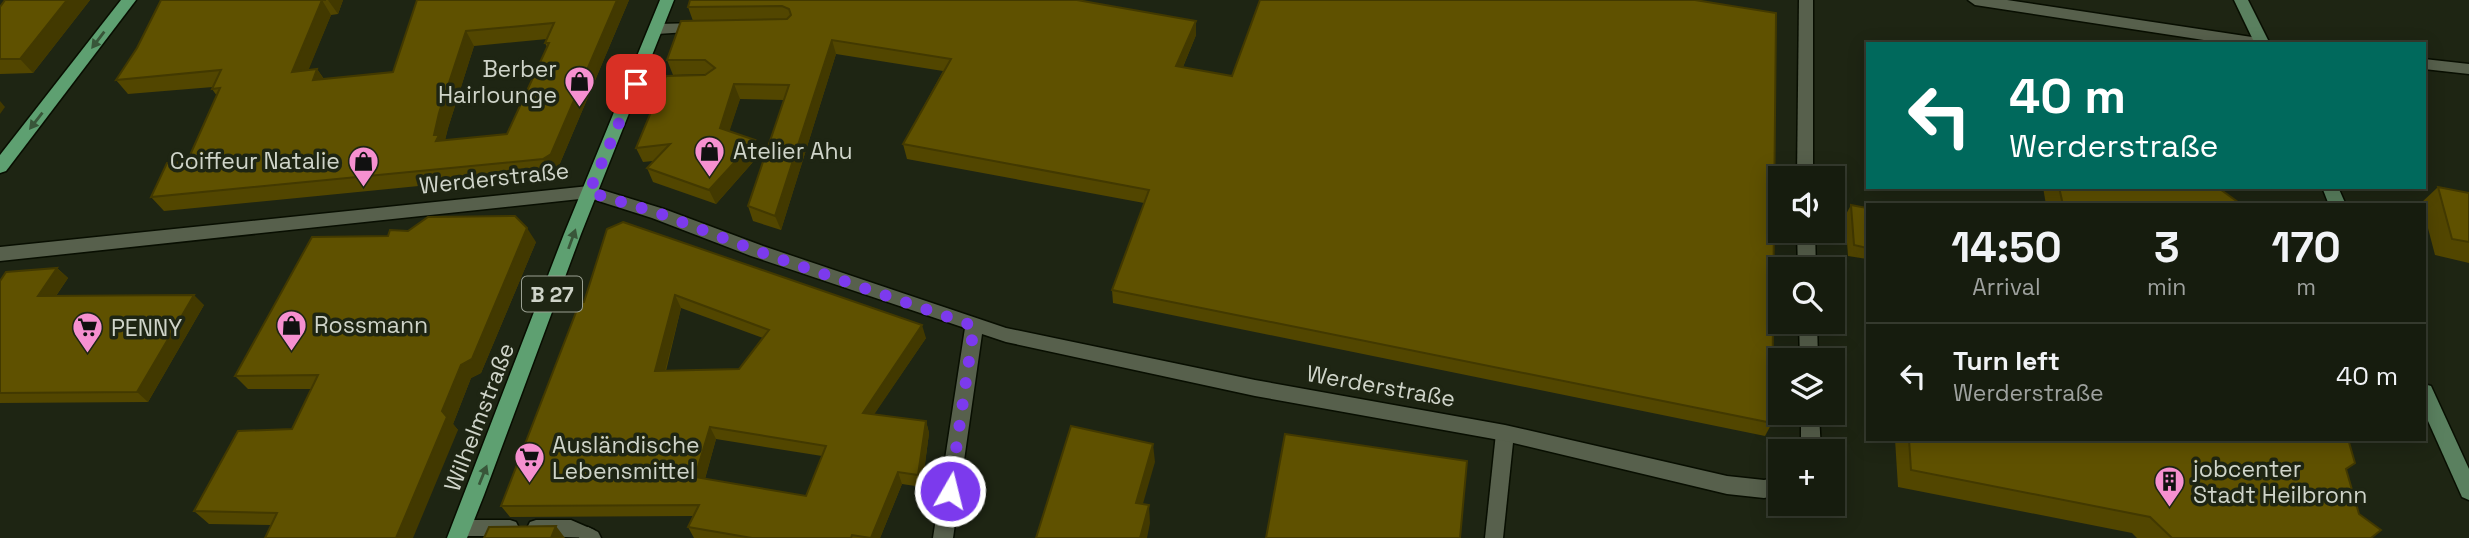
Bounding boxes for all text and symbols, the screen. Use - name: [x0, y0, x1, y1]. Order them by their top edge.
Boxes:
- one-way arrow: [91, 31, 106, 49]
- place label: Berber Hairlounge: [438, 54, 557, 110]
- pin: [606, 54, 666, 114]
- shop icon: Berber Hairlounge: [563, 65, 597, 109]
- icon: arrive: [617, 65, 655, 103]
- text: 40 m: [2009, 65, 2126, 127]
- icon: left: [1894, 70, 1985, 161]
- one-way arrow: [29, 111, 44, 129]
- text: Werderstraße: [2009, 126, 2218, 166]
- shop icon: Atelier Ahu: [693, 134, 727, 178]
- place label: Atelier Ahu: [733, 136, 852, 166]
- shop icon: Coiffeur Natalie: [346, 144, 380, 188]
- place label: Coiffeur Natalie: [170, 146, 340, 176]
- street label: Werderstraße: [418, 155, 570, 201]
- map controls: [1768, 166, 1845, 516]
- button: sound: [1768, 166, 1845, 243]
- text: 14:50: [1951, 221, 2062, 274]
- text: 3: [2154, 221, 2179, 274]
- text: 170: [2272, 221, 2341, 274]
- one-way arrow: [567, 229, 578, 250]
- button: search: [1768, 257, 1845, 334]
- text: Arrival: [1972, 272, 2041, 302]
- text: min: [2147, 272, 2186, 302]
- text: m: [2296, 272, 2316, 302]
- road number: B 27: [522, 276, 582, 312]
- shop icon: Rossmann: [274, 308, 308, 352]
- place label: Rossmann: [314, 310, 428, 340]
- supermarket icon: PENNY: [71, 311, 105, 355]
- place label: PENNY: [111, 313, 182, 343]
- street label: Wilhelmstraße: [437, 339, 521, 495]
- text: Turn left: [1953, 344, 2060, 378]
- button: layers: [1768, 348, 1845, 425]
- icon: left: [1894, 357, 1932, 395]
- street label: Werderstraße: [1304, 358, 1458, 414]
- text: 40 m: [2336, 359, 2398, 393]
- text: Werderstraße: [1953, 378, 2104, 408]
- place label: Ausländische Lebensmittel: [552, 430, 700, 486]
- button: +: [1768, 439, 1845, 516]
- supermarket icon: Ausländische Lebensmittel: [512, 441, 546, 485]
- position arrow: [913, 454, 987, 528]
- place label: jobcenter Stadt Heilbronn: [2192, 454, 2367, 510]
- one-way arrow: [477, 464, 488, 485]
- building icon: jobcenter Stadt Heilbronn: [2153, 465, 2187, 509]

